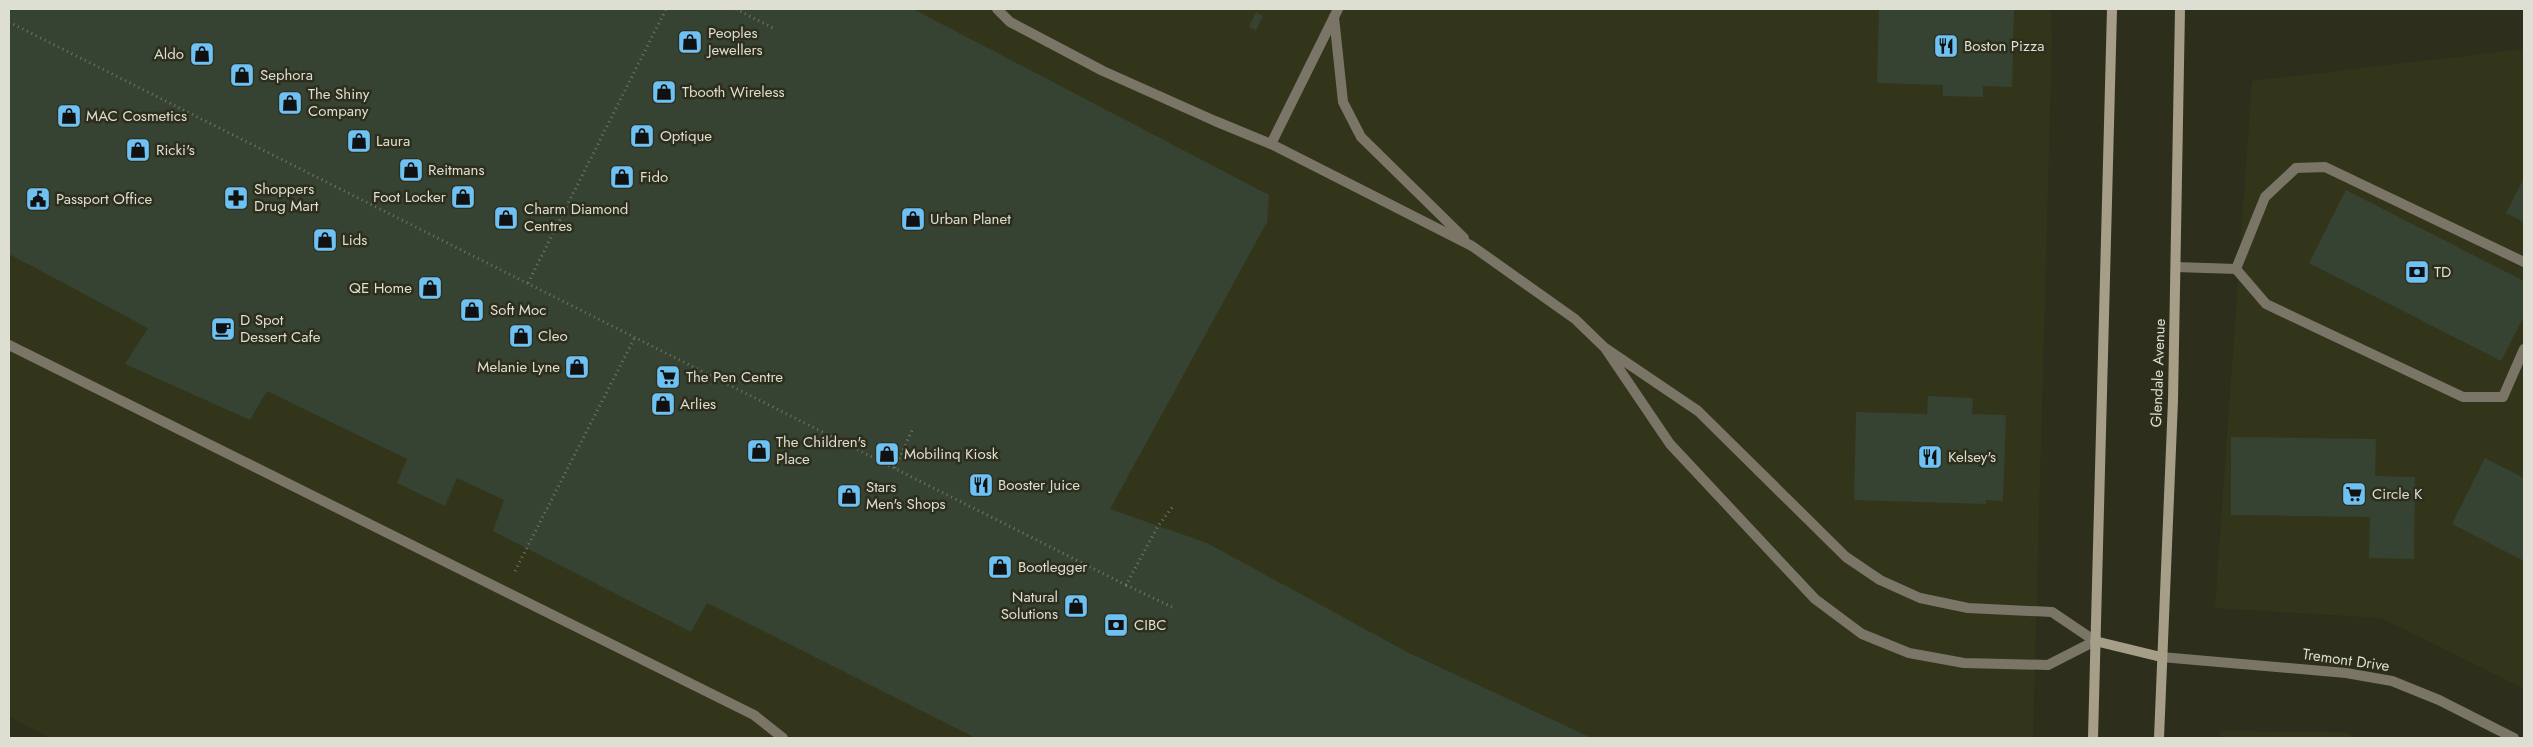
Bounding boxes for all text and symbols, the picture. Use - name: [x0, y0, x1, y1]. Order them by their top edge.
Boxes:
- place label: Peoples Jewellers: [706, 22, 763, 61]
- shop icon: Peoples Jewellers: [677, 29, 703, 55]
- restaurant icon: Boston Pizza: [1933, 33, 1959, 59]
- place label: Boston Pizza: [1964, 35, 2044, 57]
- shop icon: Aldo: [189, 41, 215, 67]
- place label: Aldo: [154, 43, 184, 65]
- shop icon: Sephora: [229, 62, 255, 88]
- place label: Sephora: [260, 64, 313, 86]
- shop icon: Tbooth Wireless: [651, 79, 677, 105]
- place label: Tbooth Wireless: [682, 81, 785, 103]
- place label: The Shiny Company: [308, 83, 370, 122]
- shop icon: The Shiny Company: [277, 90, 303, 116]
- shop icon: MAC Cosmetics: [56, 103, 82, 129]
- place label: MAC Cosmetics: [86, 105, 187, 127]
- shop icon: Optique: [629, 123, 655, 149]
- place label: Optique: [660, 125, 712, 147]
- shop icon: Laura: [346, 128, 372, 154]
- place label: Laura: [376, 130, 410, 152]
- shop icon: Ricki's: [125, 137, 151, 163]
- place label: Ricki's: [156, 139, 195, 161]
- shop icon: Reitmans: [398, 157, 424, 183]
- place label: Reitmans: [428, 159, 484, 181]
- shop icon: Fido: [609, 164, 635, 190]
- place label: Fido: [640, 166, 668, 188]
- place label: Shoppers Drug Mart: [254, 178, 319, 217]
- shop icon: Foot Locker: [450, 184, 476, 210]
- pharmacy icon: Shoppers Drug Mart: [223, 185, 249, 211]
- public building icon: Passport Office: [25, 186, 51, 212]
- place label: Foot Locker: [373, 186, 447, 208]
- place label: Passport Office: [56, 188, 153, 210]
- place label: Charm Diamond Centres: [524, 198, 628, 237]
- shop icon: Charm Diamond Centres: [493, 205, 519, 231]
- shop icon: Urban Planet: [900, 206, 926, 232]
- place label: Urban Planet: [930, 208, 1011, 230]
- shop icon: Lids: [312, 227, 338, 253]
- place label: Lids: [342, 229, 367, 251]
- bank icon: TD: [2404, 259, 2430, 285]
- place label: TD: [2434, 261, 2451, 283]
- shop icon: QE Home: [417, 275, 443, 301]
- place label: QE Home: [349, 277, 412, 299]
- shop icon: Soft Moc: [459, 297, 485, 323]
- place label: Soft Moc: [490, 299, 546, 321]
- place label: D Spot Dessert Cafe: [240, 309, 321, 348]
- cafe icon: D Spot Dessert Cafe: [210, 316, 236, 342]
- street label: Glendale Avenue: [2145, 318, 2171, 428]
- shop icon: Cleo: [508, 323, 534, 349]
- place label: Cleo: [538, 325, 568, 347]
- shop icon: Melanie Lyne: [564, 354, 590, 380]
- place label: Melanie Lyne: [477, 356, 560, 378]
- supermarket icon: The Pen Centre: [655, 364, 681, 390]
- place label: The Pen Centre: [686, 366, 783, 388]
- shop icon: Arlies: [650, 391, 676, 417]
- place label: Arlies: [680, 393, 716, 415]
- place label: The Children's Place: [776, 431, 866, 470]
- shop icon: The Children's Place: [746, 438, 772, 464]
- shop icon: Mobilinq Kiosk: [874, 441, 900, 467]
- place label: Mobilinq Kiosk: [904, 443, 999, 465]
- restaurant icon: Kelsey's: [1917, 444, 1943, 470]
- place label: Kelsey's: [1948, 446, 1996, 468]
- restaurant icon: Booster Juice: [968, 472, 994, 498]
- place label: Booster Juice: [998, 474, 1080, 496]
- place label: Stars Men's Shops: [866, 476, 946, 515]
- supermarket icon: Circle K: [2341, 481, 2367, 507]
- shop icon: Stars Men's Shops: [836, 483, 862, 509]
- place label: Circle K: [2372, 483, 2423, 505]
- shop icon: Bootlegger: [987, 554, 1013, 580]
- place label: Bootlegger: [1018, 556, 1088, 578]
- place label: Natural Solutions: [1001, 586, 1058, 625]
- shop icon: Natural Solutions: [1063, 593, 1089, 619]
- bank icon: CIBC: [1103, 612, 1129, 638]
- place label: CIBC: [1134, 614, 1167, 636]
- street label: Tremont Drive: [2301, 643, 2391, 677]

